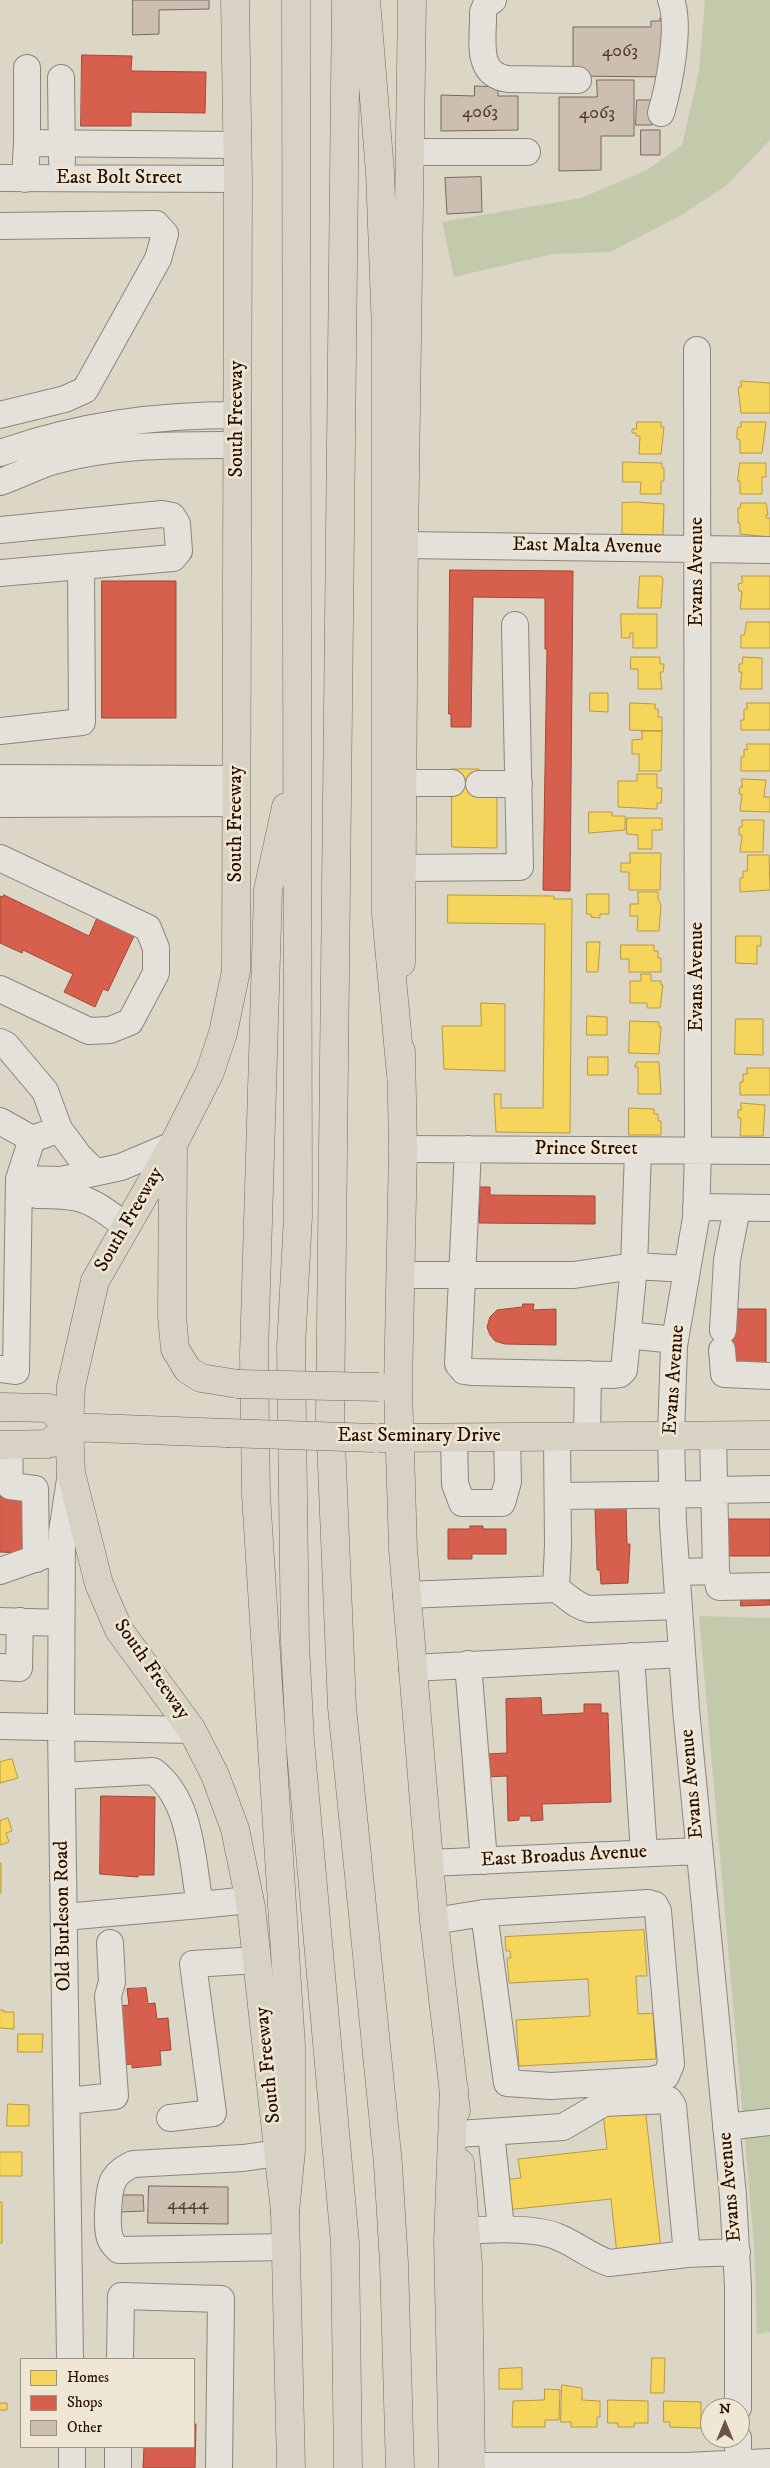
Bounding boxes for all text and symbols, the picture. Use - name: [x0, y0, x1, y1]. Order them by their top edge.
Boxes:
- house number: 4063: [602, 41, 638, 63]
- house number: 4063: [462, 102, 498, 124]
- house number: 4063: [579, 103, 615, 125]
- street label: East Bolt Street: [56, 167, 182, 191]
- street label: South Freeway: [226, 361, 250, 477]
- street label: Evans Avenue: [686, 517, 710, 627]
- street label: East Malta Avenue: [512, 534, 662, 560]
- street label: South Freeway: [225, 766, 249, 882]
- street label: Evans Avenue: [686, 922, 710, 1032]
- street label: Prince Street: [534, 1138, 638, 1162]
- street label: South Freeway: [90, 1163, 170, 1277]
- street label: Evans Avenue: [659, 1324, 691, 1436]
- street label: East Seminary Drive: [337, 1425, 501, 1449]
- street label: South Freeway: [108, 1615, 194, 1725]
- street label: Evans Avenue: [676, 1728, 710, 1840]
- street label: Old Burleson Road: [51, 1840, 77, 1992]
- street label: East Broadus Avenue: [480, 1841, 648, 1873]
- street label: South Freeway: [251, 2006, 287, 2124]
- street label: Evans Avenue: [714, 2131, 748, 2243]
- house number: 4444: [167, 2194, 209, 2216]
- legend: [20, 2358, 195, 2448]
- text: Homes: [67, 2368, 109, 2387]
- text: Shops: [67, 2393, 103, 2412]
- north arrow: [700, 2398, 750, 2448]
- text: N: [719, 2400, 731, 2418]
- text: Other: [67, 2418, 102, 2437]

